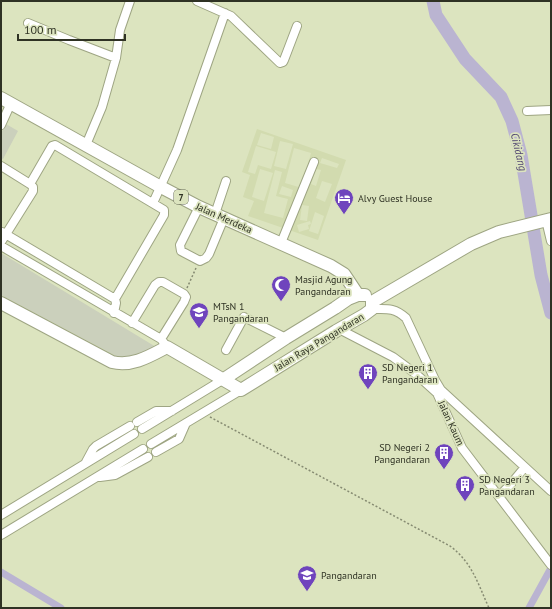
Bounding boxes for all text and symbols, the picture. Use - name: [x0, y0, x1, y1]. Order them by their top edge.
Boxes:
- scale bar: [18, 16, 125, 42]
- text: 100 m: [24, 22, 57, 37]
- water label: Cikidang: [508, 132, 530, 173]
- hotel icon: Alvy Guest House: [333, 187, 355, 215]
- road number: 7: [174, 190, 188, 204]
- place label: Alvy Guest House: [358, 192, 432, 205]
- street label: Jalan Merdeka: [193, 199, 254, 236]
- place label: Masjid Agung Pangandaran: [295, 273, 352, 298]
- mosque icon: Masjid Agung Pangandaran: [270, 274, 292, 302]
- place label: MTsN 1 Pangandaran: [213, 300, 269, 325]
- school or university icon: MTsN 1 Pangandaran: [188, 301, 210, 329]
- street label: Jalan Raya Pangandaran: [271, 310, 366, 375]
- place label: SD Negeri 1 Pangandaran: [382, 361, 438, 386]
- building icon: SD Negeri 1 Pangandaran: [357, 362, 379, 390]
- street label: Jalan Kaum: [435, 398, 467, 448]
- place label: SD Negeri 2 Pangandaran: [374, 441, 430, 466]
- building icon: SD Negeri 2 Pangandaran: [433, 442, 455, 470]
- place label: SD Negeri 3 Pangandaran: [479, 473, 535, 498]
- building icon: SD Negeri 3 Pangandaran: [454, 474, 476, 502]
- school or university icon: Pangandaran: [296, 564, 318, 592]
- place label: Pangandaran: [321, 569, 377, 582]

